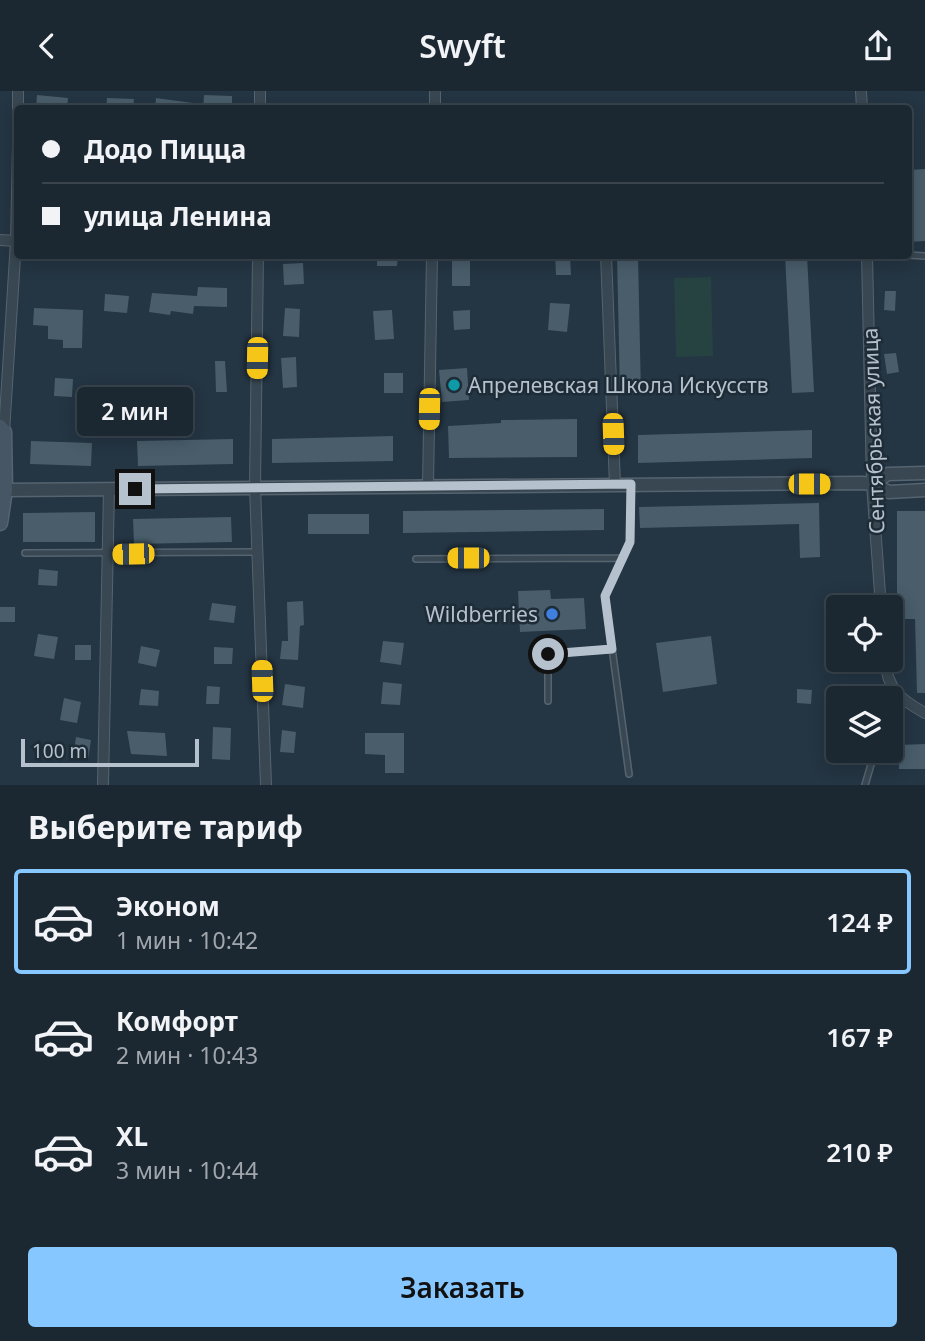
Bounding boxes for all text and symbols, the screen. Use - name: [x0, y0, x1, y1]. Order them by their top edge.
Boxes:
- text: Swyft: [419, 24, 506, 67]
- icon: back: [28, 27, 66, 65]
- icon: share: [859, 27, 897, 65]
- text: Додо Пицца: [84, 131, 246, 167]
- text: улица Ленина: [84, 198, 272, 234]
- street label: Сентябрьская улица: [855, 327, 891, 535]
- car: [247, 337, 268, 379]
- place label: Апрелевская Школа Искусств: [468, 371, 769, 399]
- marker: Апрелевская Школа Искусств: [446, 377, 462, 393]
- callout: 2 мин: [77, 387, 193, 437]
- car: [419, 388, 440, 430]
- text: 2 мин: [101, 395, 169, 427]
- car: [602, 413, 625, 455]
- route end: [119, 473, 151, 505]
- car: [789, 474, 831, 495]
- car: [112, 543, 155, 565]
- car: [448, 548, 490, 569]
- map controls: [826, 595, 903, 763]
- button: locate: [826, 595, 903, 672]
- place label: Wildberries: [425, 600, 538, 628]
- marker: Wildberries: [544, 606, 560, 622]
- route start: [532, 638, 564, 670]
- car: [251, 660, 274, 702]
- button: layers: [826, 686, 903, 763]
- scale bar: [21, 736, 200, 767]
- text: 100 m: [32, 738, 87, 764]
- text: Выберите тариф: [28, 805, 303, 848]
- text: Эконом: [116, 888, 220, 924]
- icon: car: [32, 890, 95, 953]
- text: 124 ₽: [826, 904, 893, 940]
- text: 1 мин · 10:42: [116, 924, 258, 956]
- text: Комфорт: [116, 1003, 238, 1039]
- icon: car: [32, 1005, 95, 1068]
- text: 167 ₽: [826, 1019, 893, 1055]
- text: 2 мин · 10:43: [116, 1039, 258, 1071]
- text: XL: [116, 1118, 148, 1154]
- icon: car: [32, 1120, 95, 1183]
- text: 210 ₽: [826, 1134, 893, 1170]
- text: 3 мин · 10:44: [116, 1154, 258, 1186]
- button: Заказать: [28, 1247, 897, 1327]

